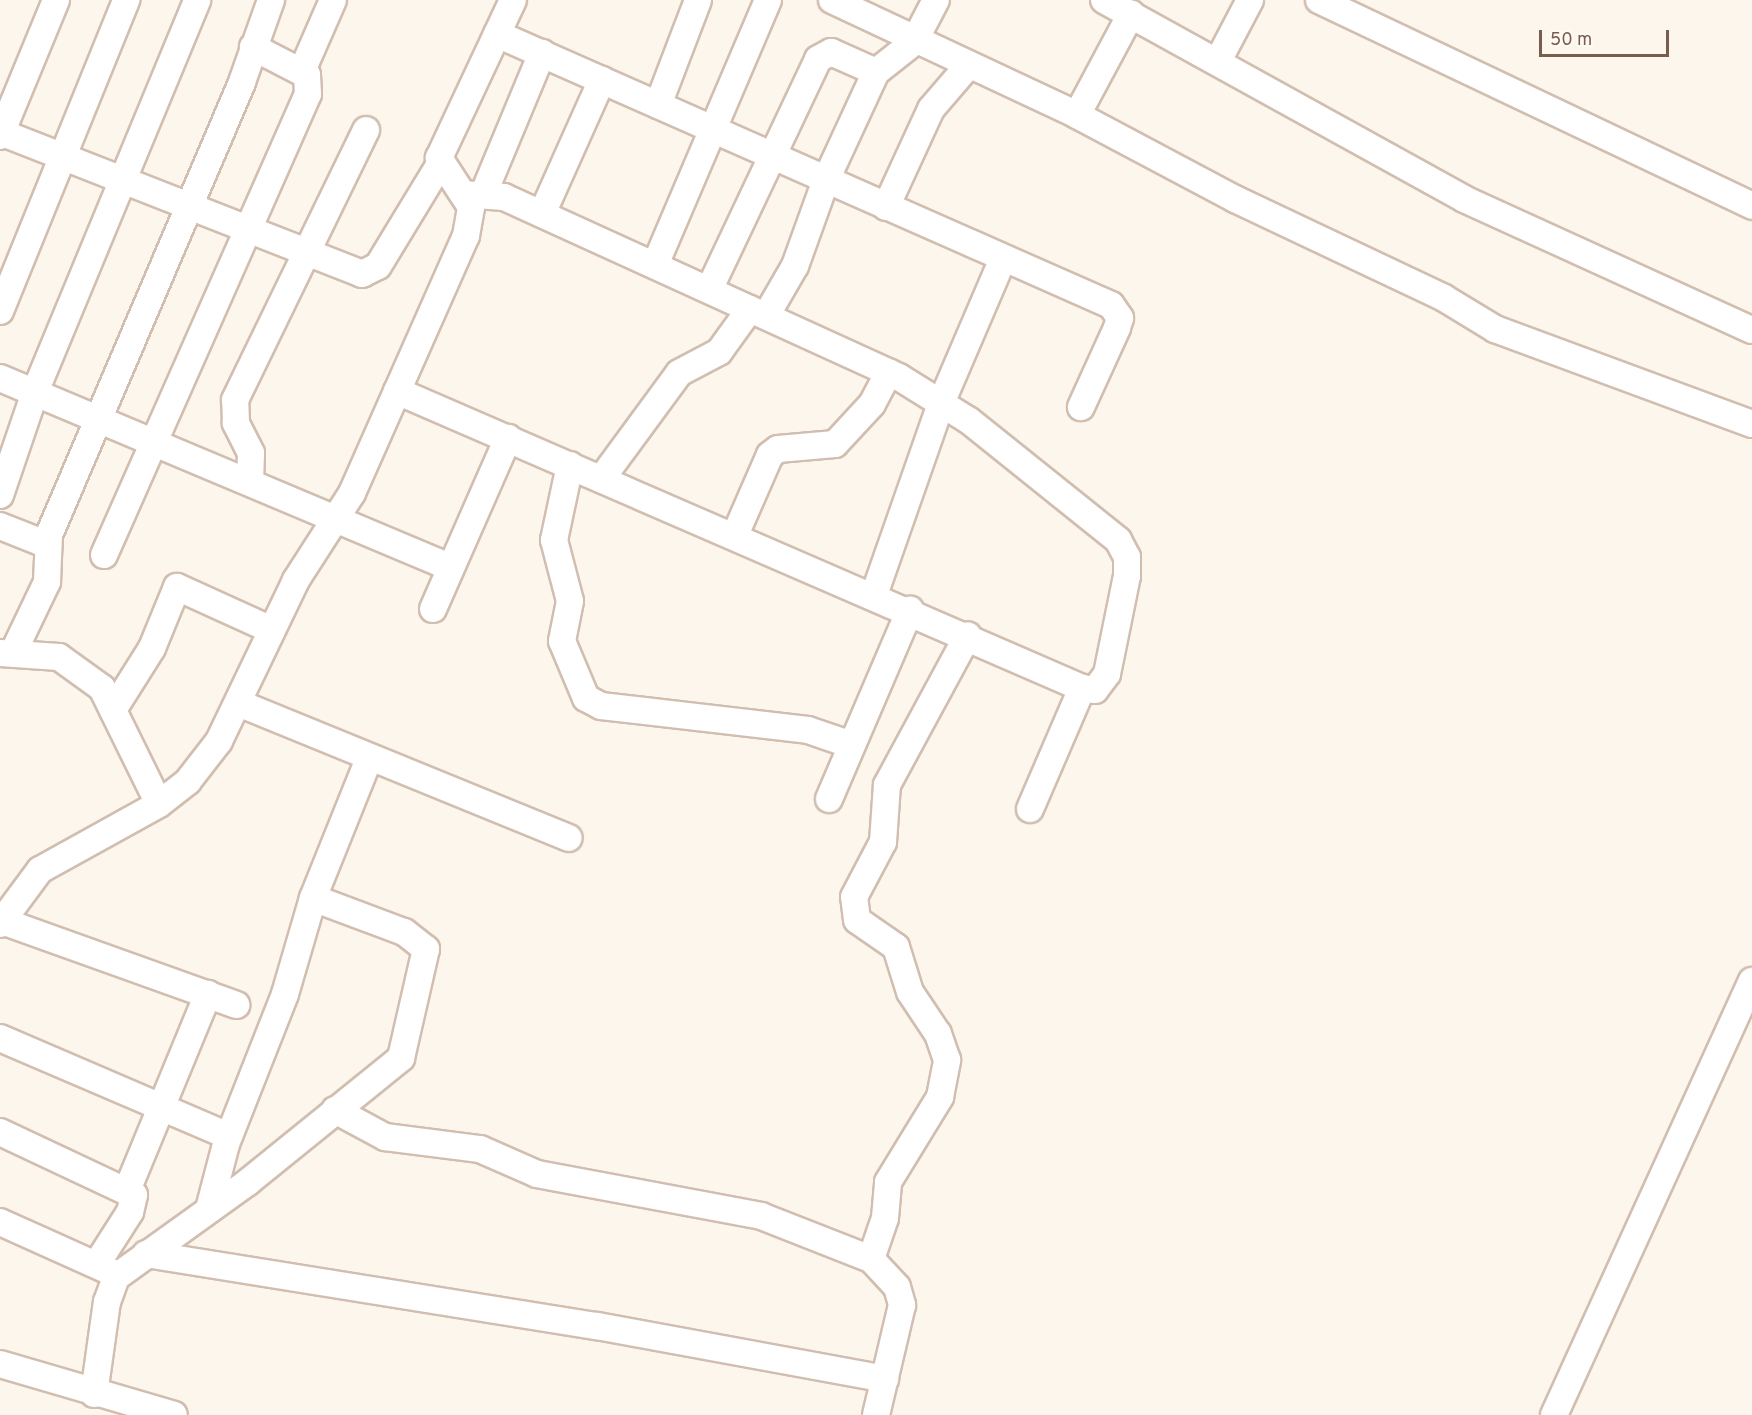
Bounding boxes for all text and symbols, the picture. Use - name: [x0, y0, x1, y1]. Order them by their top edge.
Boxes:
- scale bar: [1542, 18, 1672, 56]
- text: 50 m: [1550, 29, 1592, 52]

